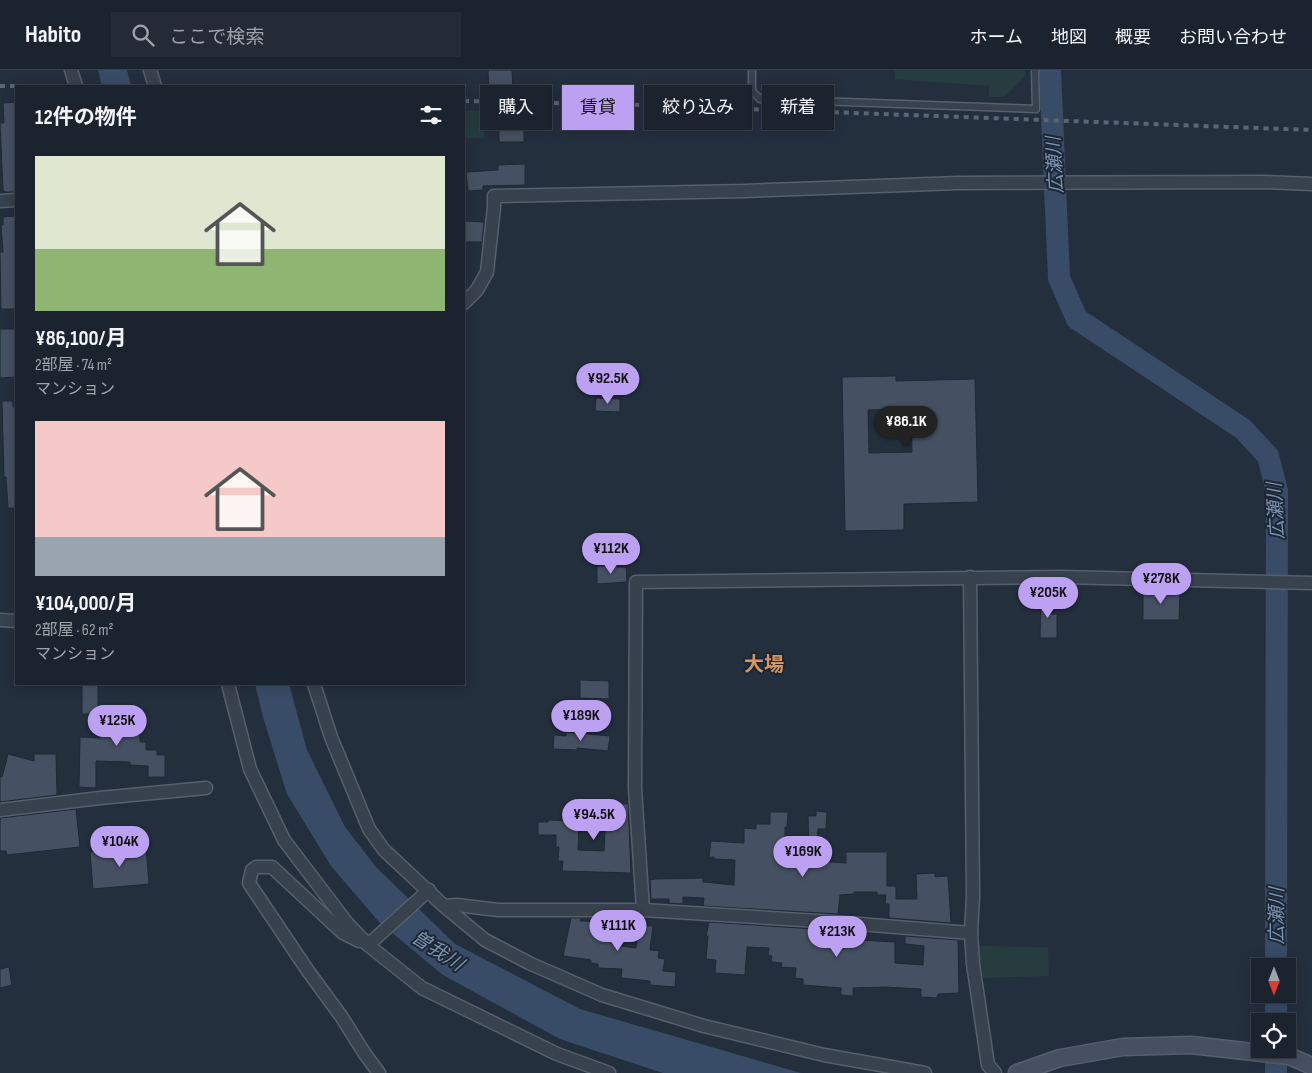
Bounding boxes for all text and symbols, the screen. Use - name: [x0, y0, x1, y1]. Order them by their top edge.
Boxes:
- search box: [111, 12, 461, 57]
- text: Habito: [25, 20, 81, 49]
- icon: search: [129, 21, 157, 49]
- text: ここで検索: [169, 26, 264, 49]
- text: ホーム: [970, 27, 1023, 48]
- text: 地図: [1051, 27, 1087, 48]
- text: 概要: [1115, 27, 1151, 48]
- text: お問い合わせ: [1179, 27, 1287, 48]
- chip: 購入: [480, 85, 552, 130]
- chip: 賃貸: [562, 85, 634, 130]
- chip: 絞り込み: [644, 85, 752, 130]
- chip: 新着: [762, 85, 834, 130]
- icon: filters: [417, 101, 445, 129]
- text: 12件の物件: [35, 105, 137, 130]
- water label: 広瀬川: [1042, 134, 1068, 194]
- icon: home: [195, 189, 285, 279]
- text: ¥86,100/月: [35, 326, 126, 351]
- text: 2部屋 · 74 m²: [35, 356, 112, 375]
- pin: ¥92.5K: [567, 362, 649, 405]
- text: ¥92.5K: [587, 369, 629, 388]
- text: マンション: [35, 380, 115, 399]
- pin: ¥86.1K: [865, 406, 947, 448]
- text: ¥86.1K: [885, 412, 927, 431]
- icon: home: [195, 454, 285, 544]
- water label: 広瀬川: [1263, 480, 1289, 540]
- pin: ¥112K: [576, 532, 646, 575]
- text: ¥112K: [593, 539, 629, 558]
- pin: ¥278K: [1126, 562, 1196, 605]
- text: ¥278K: [1142, 569, 1180, 588]
- pin: ¥205K: [1013, 576, 1083, 619]
- text: ¥205K: [1029, 583, 1067, 602]
- text: ¥104,000/月: [35, 591, 136, 616]
- text: 2部屋 · 62 m²: [35, 621, 113, 640]
- text: マンション: [35, 645, 115, 664]
- district label: 大場: [744, 653, 784, 677]
- pin: ¥189K: [546, 700, 616, 742]
- pin: ¥125K: [82, 704, 152, 747]
- text: ¥189K: [562, 706, 600, 725]
- text: ¥125K: [99, 711, 135, 730]
- pin: ¥94.5K: [553, 798, 635, 841]
- text: ¥94.5K: [573, 805, 615, 824]
- pin: ¥104K: [85, 826, 155, 868]
- text: ¥104K: [101, 832, 139, 851]
- pin: ¥169K: [768, 836, 838, 878]
- text: ¥169K: [784, 842, 822, 861]
- water label: 広瀬川: [1266, 886, 1289, 945]
- pin: ¥111K: [583, 910, 653, 952]
- text: ¥111K: [600, 916, 636, 935]
- pin: ¥213K: [802, 916, 872, 958]
- text: ¥213K: [819, 922, 855, 941]
- water label: 曽我川: [407, 926, 469, 978]
- north arrow: [1251, 958, 1296, 1002]
- map controls: [1251, 958, 1296, 1058]
- button: locate: [1251, 1013, 1296, 1058]

